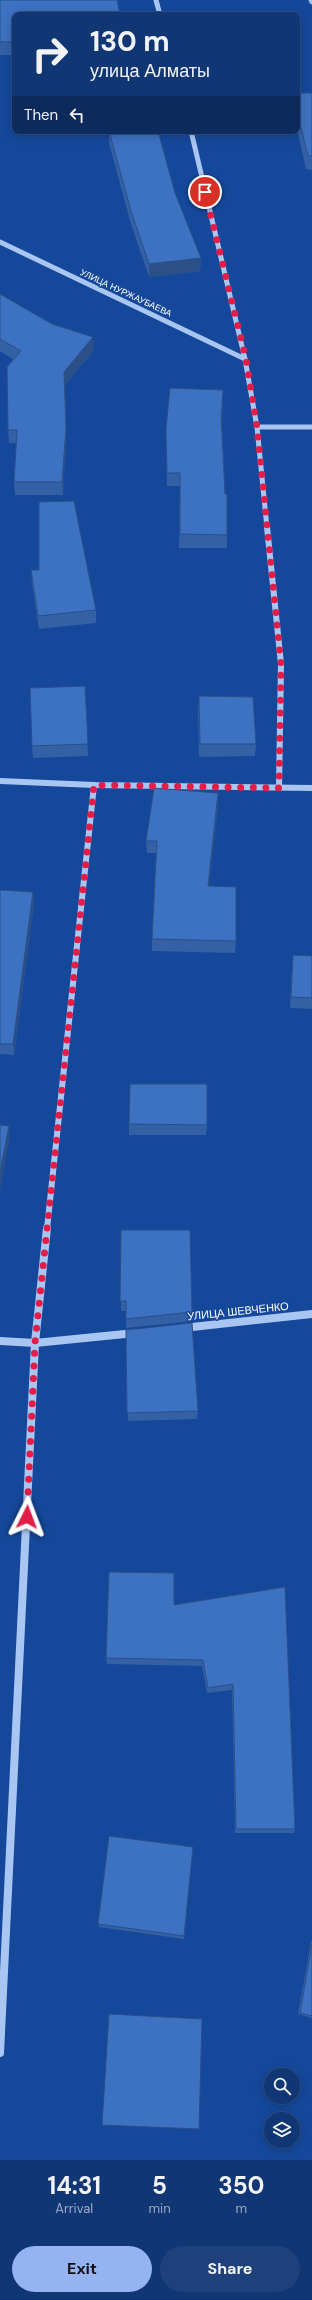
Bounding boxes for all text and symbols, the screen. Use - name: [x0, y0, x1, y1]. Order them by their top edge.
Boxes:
- text: 130 m: [90, 23, 170, 60]
- icon: right: [24, 28, 76, 80]
- text: улица Алматы: [90, 59, 210, 83]
- icon: left: [66, 104, 88, 126]
- text: Then: [24, 105, 58, 125]
- pin: [188, 175, 222, 209]
- icon: arrive: [194, 181, 216, 203]
- street label: УЛИЦА НУРЖАУБАЕВА: [78, 266, 174, 320]
- street label: УЛИЦА ШЕВЧЕНКО: [187, 1299, 290, 1323]
- position arrow: [6, 1496, 48, 1538]
- map controls: [264, 2068, 300, 2148]
- button: search: [264, 2068, 300, 2104]
- button: layers: [264, 2112, 300, 2148]
- text: 14:31: [48, 2170, 101, 2201]
- text: 5: [152, 2170, 167, 2201]
- text: 350: [218, 2170, 264, 2201]
- text: Arrival: [55, 2200, 93, 2217]
- text: min: [148, 2200, 171, 2217]
- text: m: [236, 2200, 247, 2217]
- button: Exit: [12, 2246, 152, 2292]
- button: Share: [160, 2246, 300, 2292]

